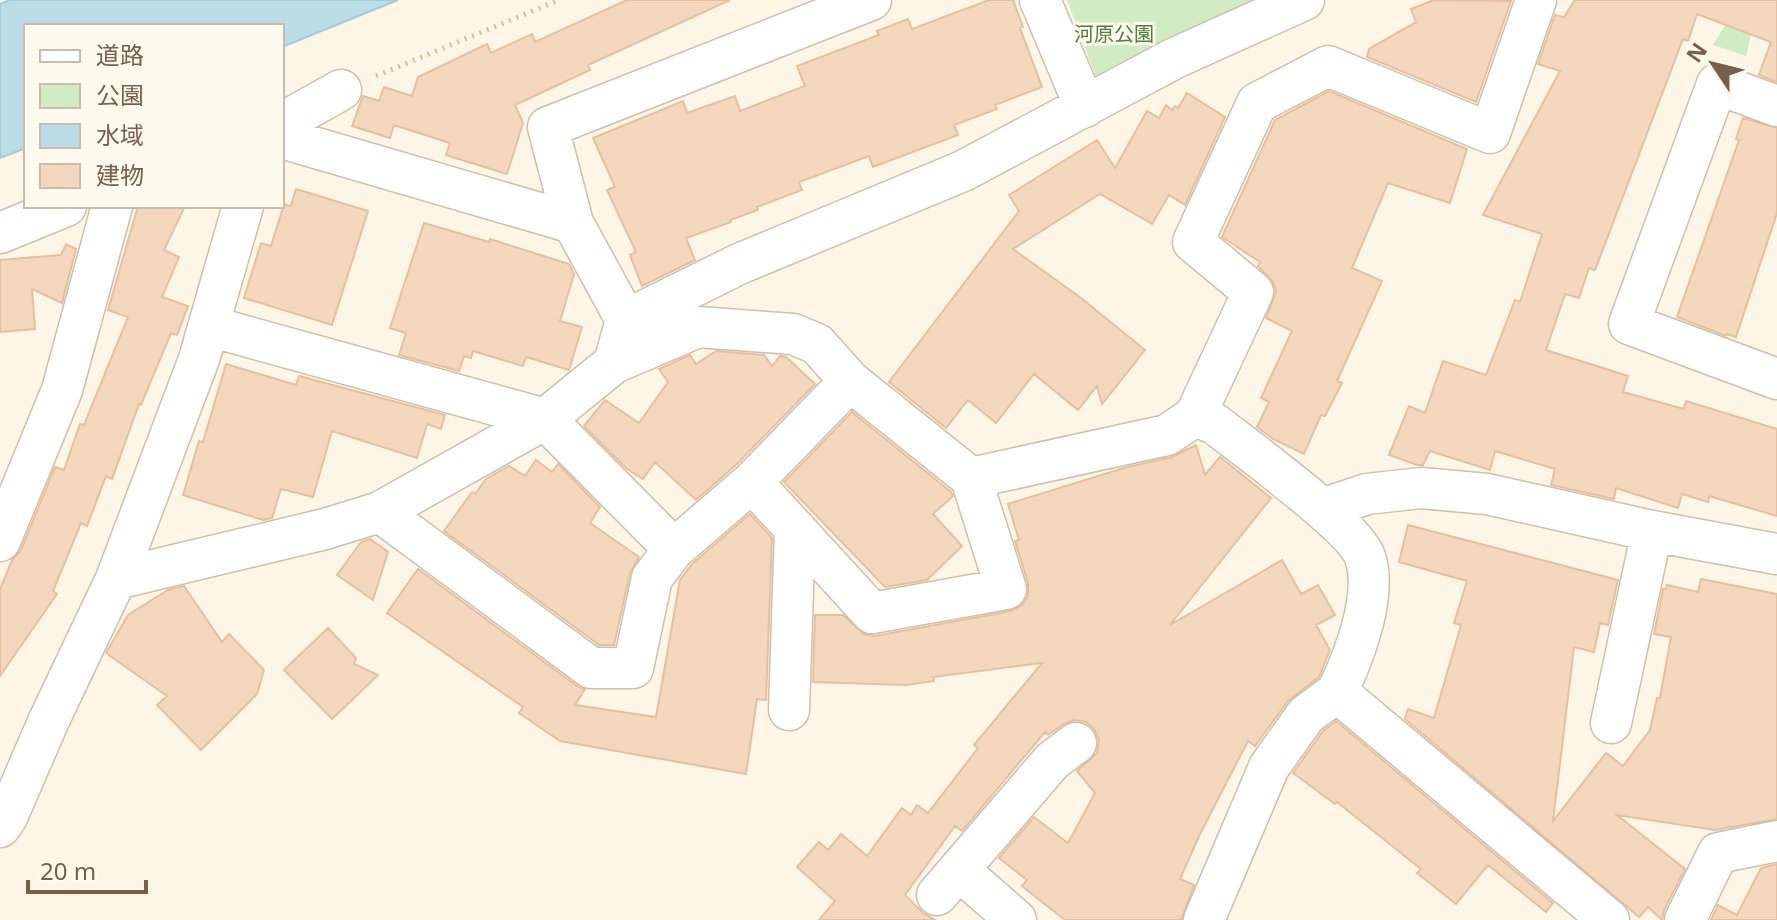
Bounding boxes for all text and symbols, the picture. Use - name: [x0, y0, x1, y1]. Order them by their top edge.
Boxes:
- park label: 河原公園: [1074, 20, 1154, 47]
- legend: [24, 24, 284, 208]
- north arrow: [1673, 24, 1753, 104]
- text: N: [1678, 36, 1713, 68]
- text: 道路: [96, 38, 144, 71]
- text: 公園: [96, 78, 144, 111]
- text: 水域: [96, 118, 144, 151]
- text: 建物: [96, 158, 144, 191]
- scale bar: [28, 844, 146, 894]
- text: 20 m: [40, 854, 96, 887]

